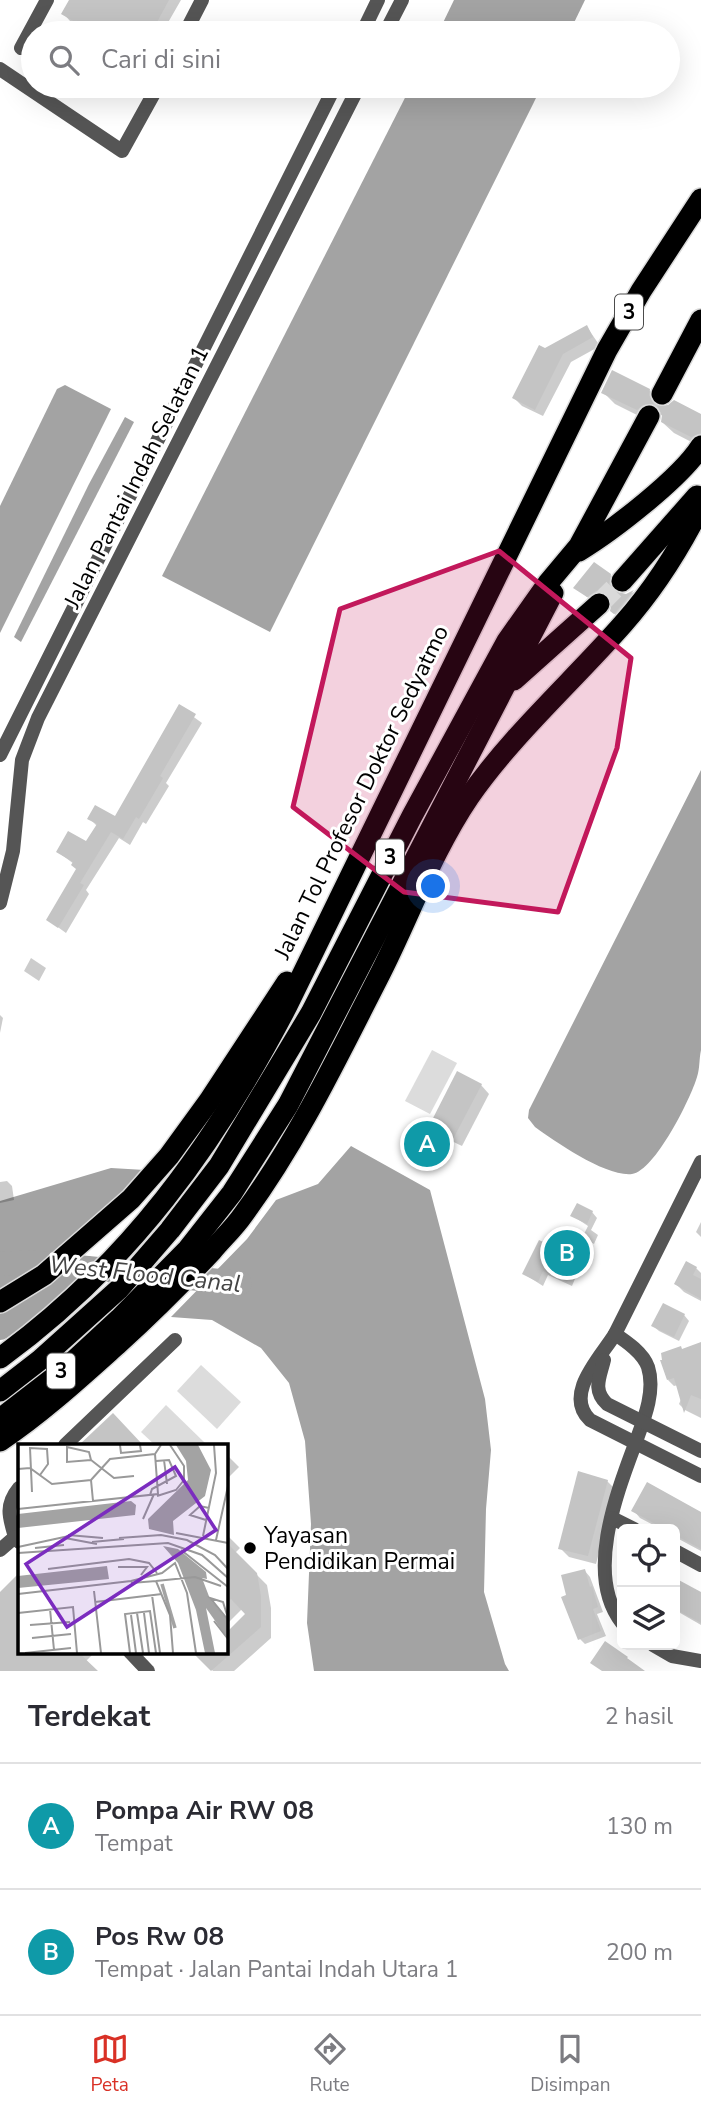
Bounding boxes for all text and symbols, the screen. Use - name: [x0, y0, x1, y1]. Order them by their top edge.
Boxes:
- search box: [21, 21, 680, 98]
- icon: search: [45, 41, 83, 79]
- text: Cari di sini: [101, 42, 221, 77]
- road number: 3: [615, 294, 643, 330]
- street label: Jalan Pantai Indah Selatan 1: [56, 341, 216, 614]
- street label: Jalan Tol Profesor Doktor Sedyatmo: [266, 620, 456, 965]
- road number: 3: [376, 840, 404, 874]
- your location: [416, 869, 450, 903]
- pin: A: [404, 1118, 450, 1170]
- pin: B: [544, 1227, 590, 1279]
- water label: West Flood Canal: [48, 1248, 242, 1300]
- road number: 3: [47, 1354, 75, 1388]
- inset map: [18, 1444, 228, 1654]
- place label: Yayasan Pendidikan Permai: [263, 1520, 455, 1577]
- map controls: [617, 1524, 680, 1650]
- button: locate: [617, 1524, 680, 1587]
- marker: Yayasan Pendidikan Permai: [242, 1540, 258, 1556]
- button: layers: [617, 1587, 680, 1650]
- text: Terdekat: [28, 1696, 150, 1737]
- text: 2 hasil: [605, 1701, 673, 1732]
- text: Pompa Air RW 08: [95, 1793, 314, 1828]
- text: A: [42, 1811, 60, 1842]
- text: 130 m: [606, 1811, 673, 1842]
- text: Tempat: [95, 1828, 173, 1859]
- text: Pos Rw 08: [95, 1919, 224, 1954]
- text: B: [43, 1937, 59, 1968]
- text: 200 m: [606, 1937, 673, 1968]
- text: Tempat · Jalan Pantai Indah Utara 1: [95, 1954, 459, 1985]
- tab: Peta: [90, 2030, 129, 2098]
- tab: Rute: [310, 2030, 350, 2098]
- tab: Disimpan: [530, 2030, 611, 2098]

